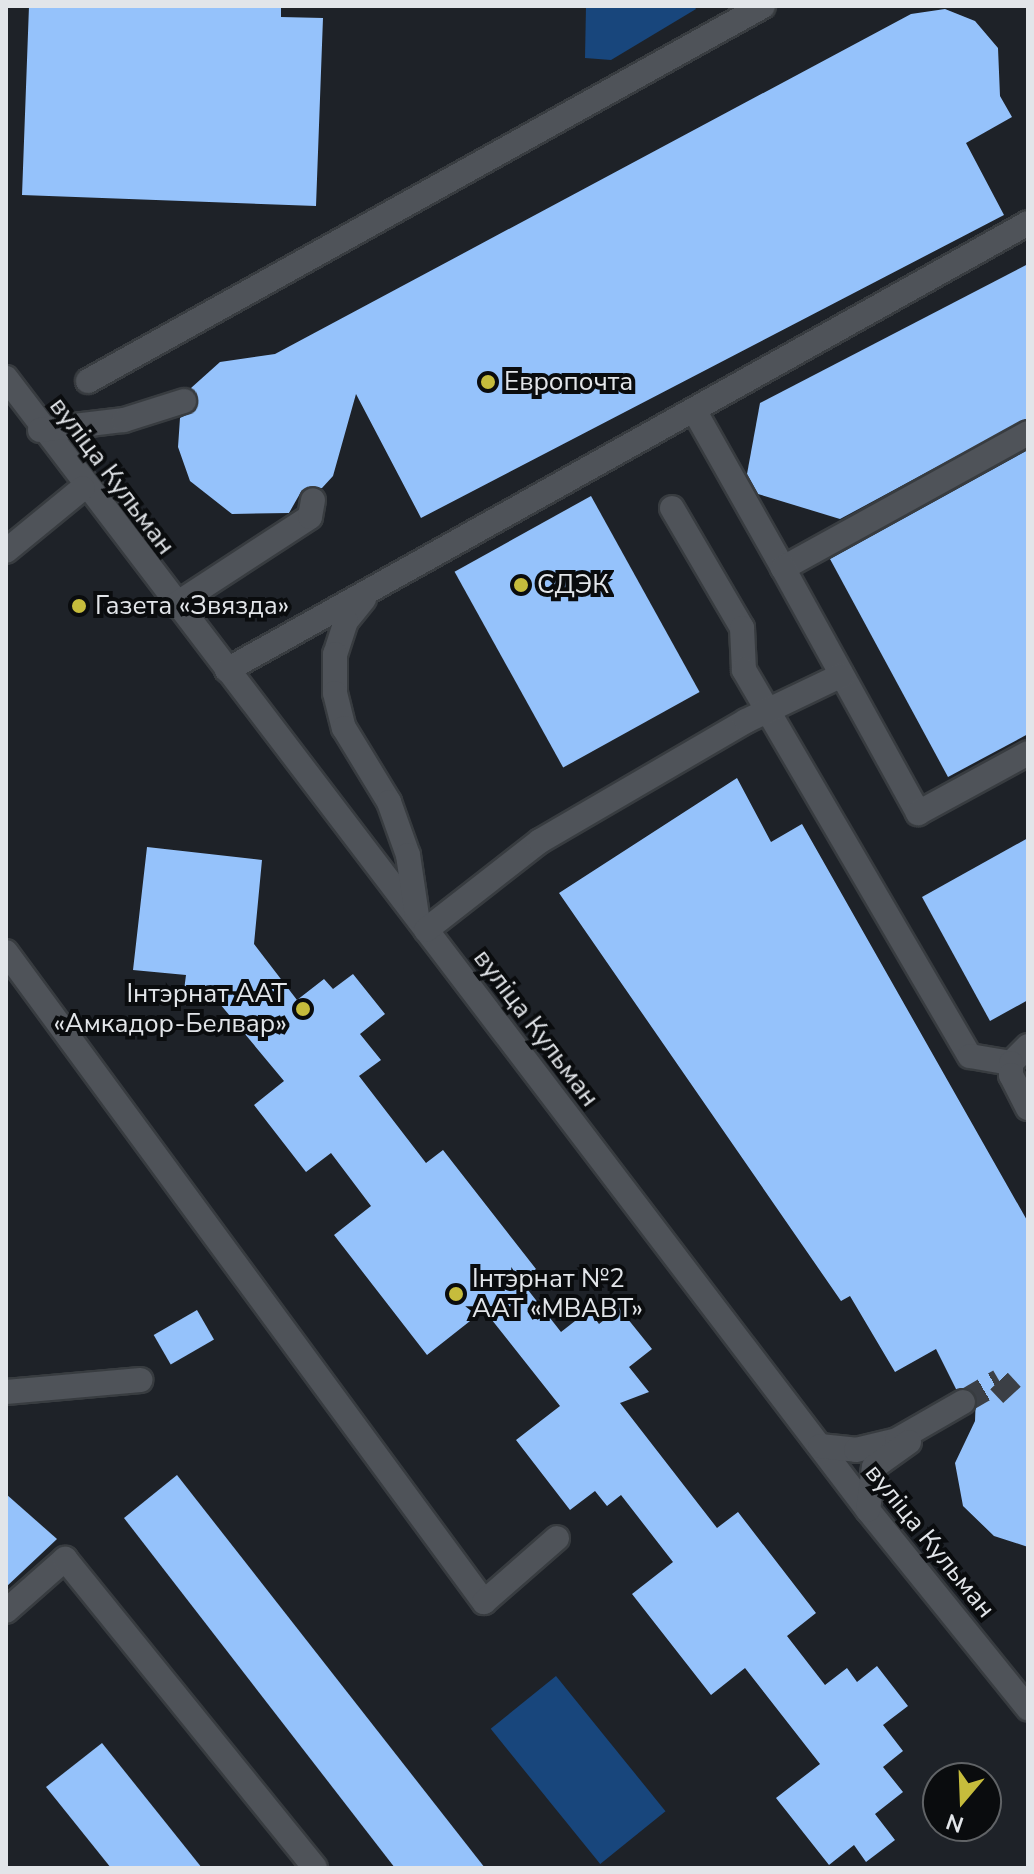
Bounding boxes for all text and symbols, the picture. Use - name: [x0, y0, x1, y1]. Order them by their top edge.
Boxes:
- place label: Европочта: [504, 366, 633, 398]
- marker: Европочта: [479, 373, 497, 391]
- street label: вуліца Кульман: [43, 391, 181, 561]
- place label: СДЭК: [537, 569, 609, 601]
- marker: СДЭК: [512, 576, 530, 594]
- place label: Газета «Звязда»: [95, 590, 289, 622]
- marker: Газета «Звязда»: [70, 597, 88, 615]
- street label: вуліца Кульман: [467, 943, 605, 1113]
- place label: Інтэрнат ААТ «Амкадор-Белвар»: [53, 978, 287, 1040]
- marker: Інтэрнат ААТ «Амкадор-Белвар»: [294, 1000, 312, 1018]
- place label: Інтэрнат №2 ААТ «МВАВТ»: [472, 1263, 643, 1324]
- marker: Інтэрнат №2 ААТ «МВАВТ»: [447, 1285, 465, 1303]
- street label: вуліца Кульман: [858, 1458, 1002, 1624]
- north arrow: [922, 1762, 1002, 1842]
- text: N: [942, 1806, 968, 1840]

